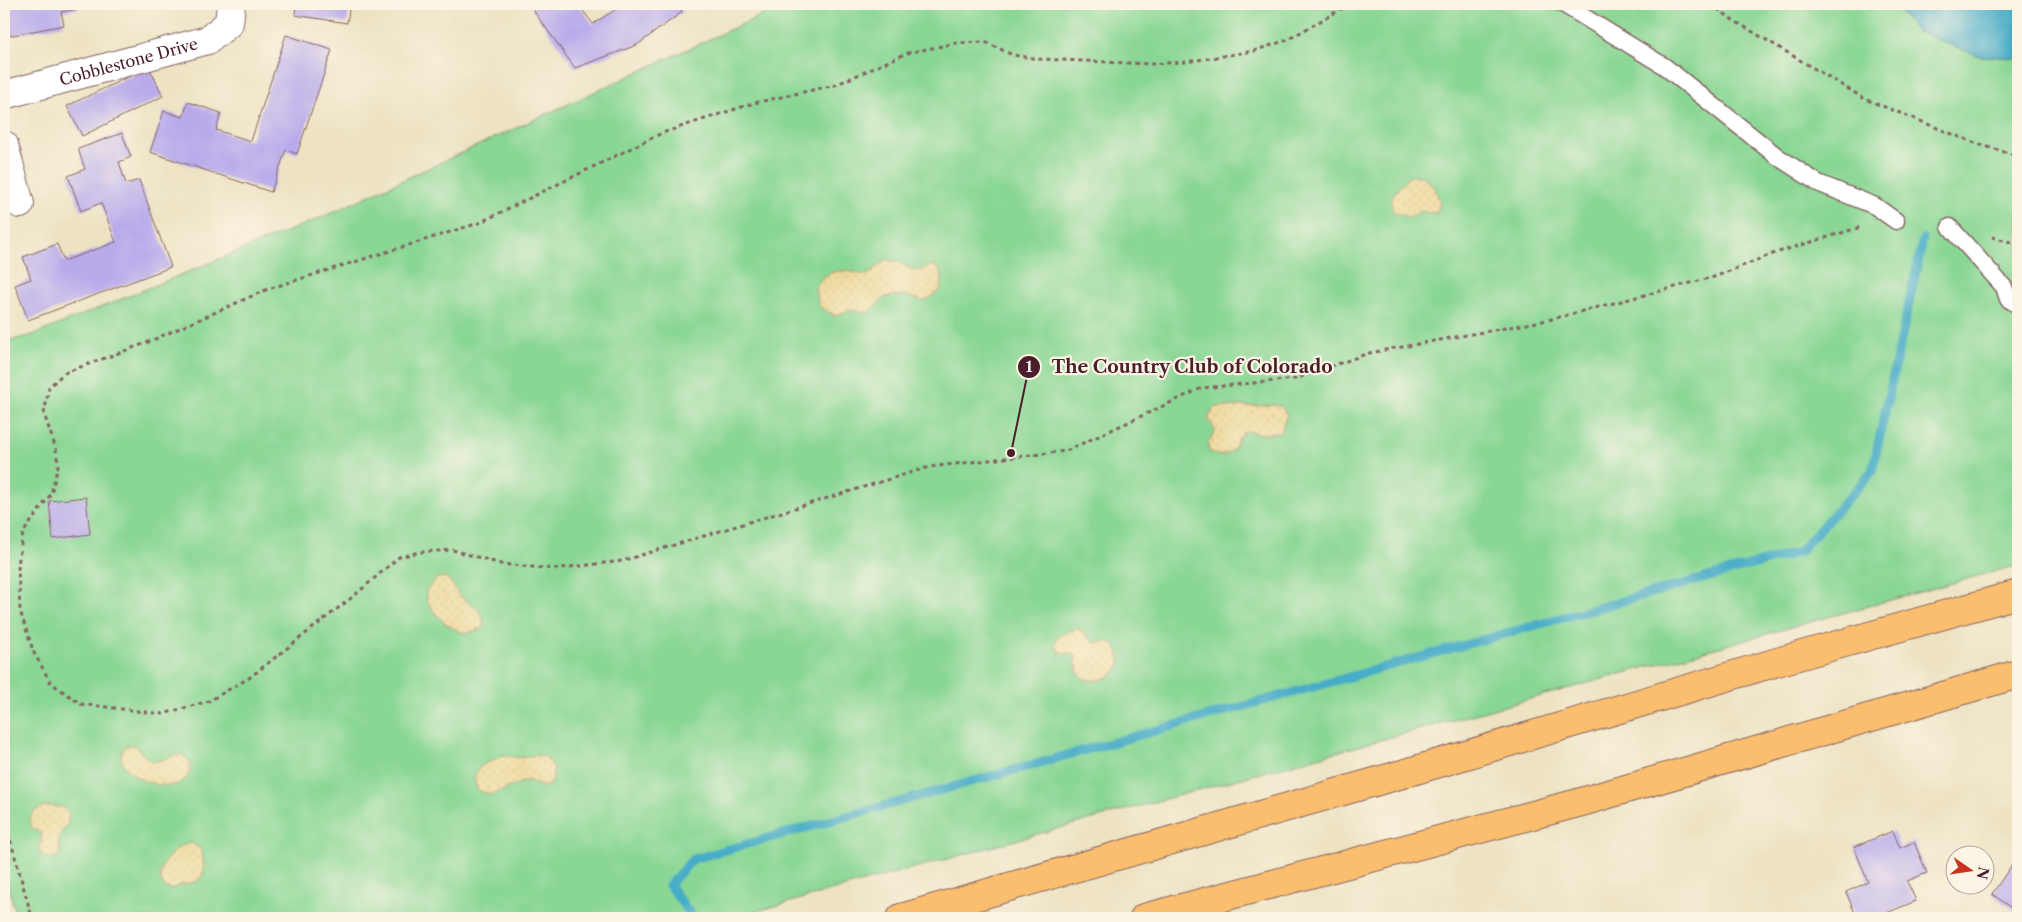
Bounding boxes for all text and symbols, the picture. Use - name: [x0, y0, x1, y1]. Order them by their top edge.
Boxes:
- street label: Cobblestone Drive: [57, 33, 200, 90]
- callout: The Country Club of Colorado: [1016, 350, 1343, 383]
- text: The Country Club of Colorado: [1051, 356, 1333, 378]
- text: 1: [1026, 357, 1033, 376]
- north arrow: [1944, 844, 1994, 894]
- text: N: [1973, 865, 1993, 881]

